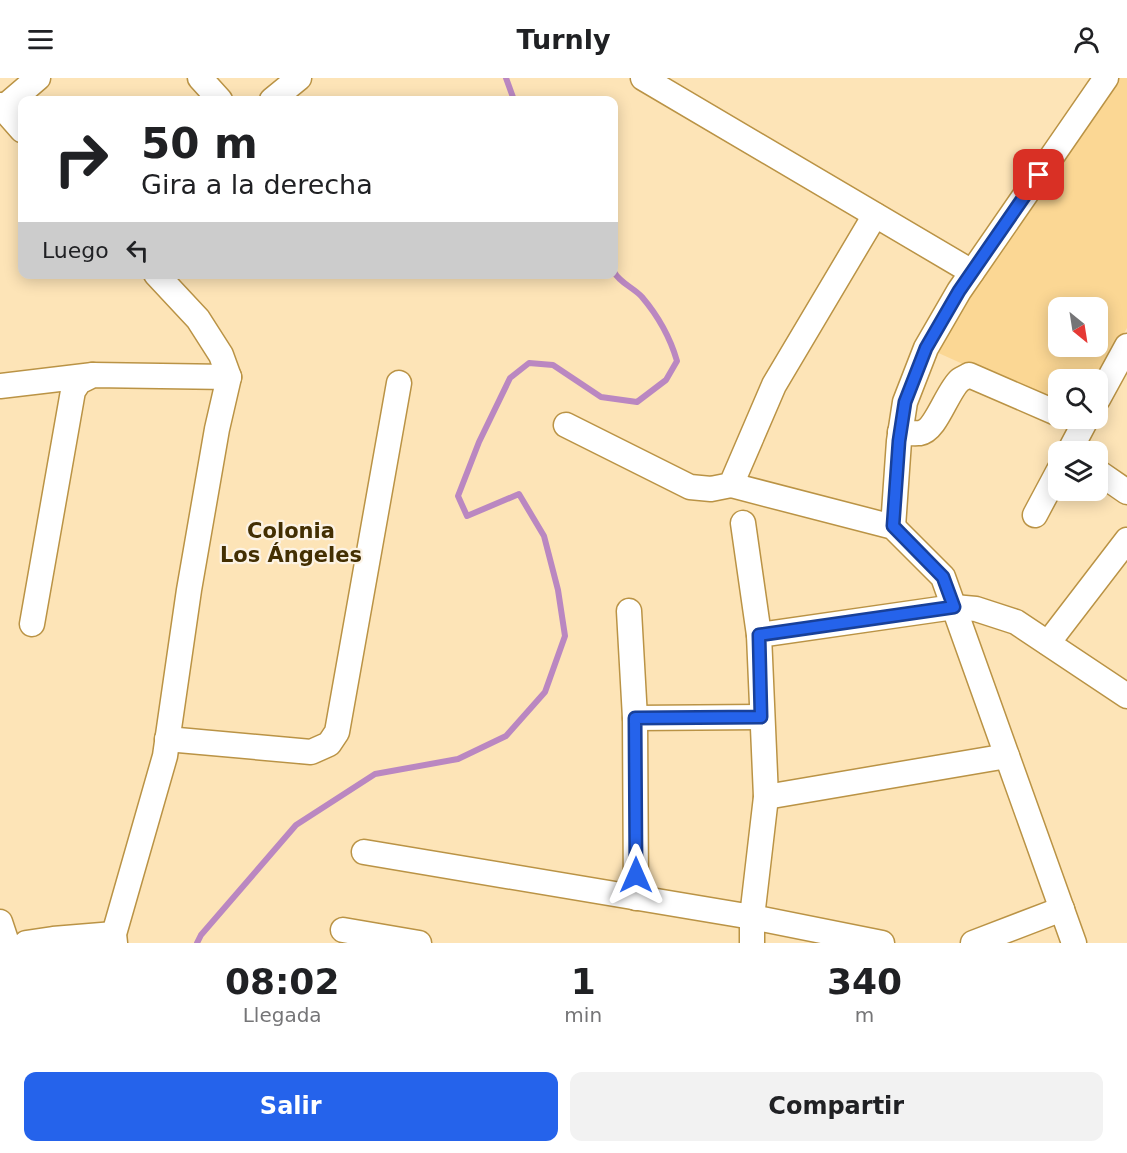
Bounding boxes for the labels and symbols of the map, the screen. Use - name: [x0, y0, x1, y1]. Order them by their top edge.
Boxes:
- pin: [1013, 149, 1064, 200]
- north arrow: [1048, 297, 1108, 357]
- district label: Colonia Los Ángeles: [220, 519, 362, 567]
- position arrow: [604, 843, 668, 907]

